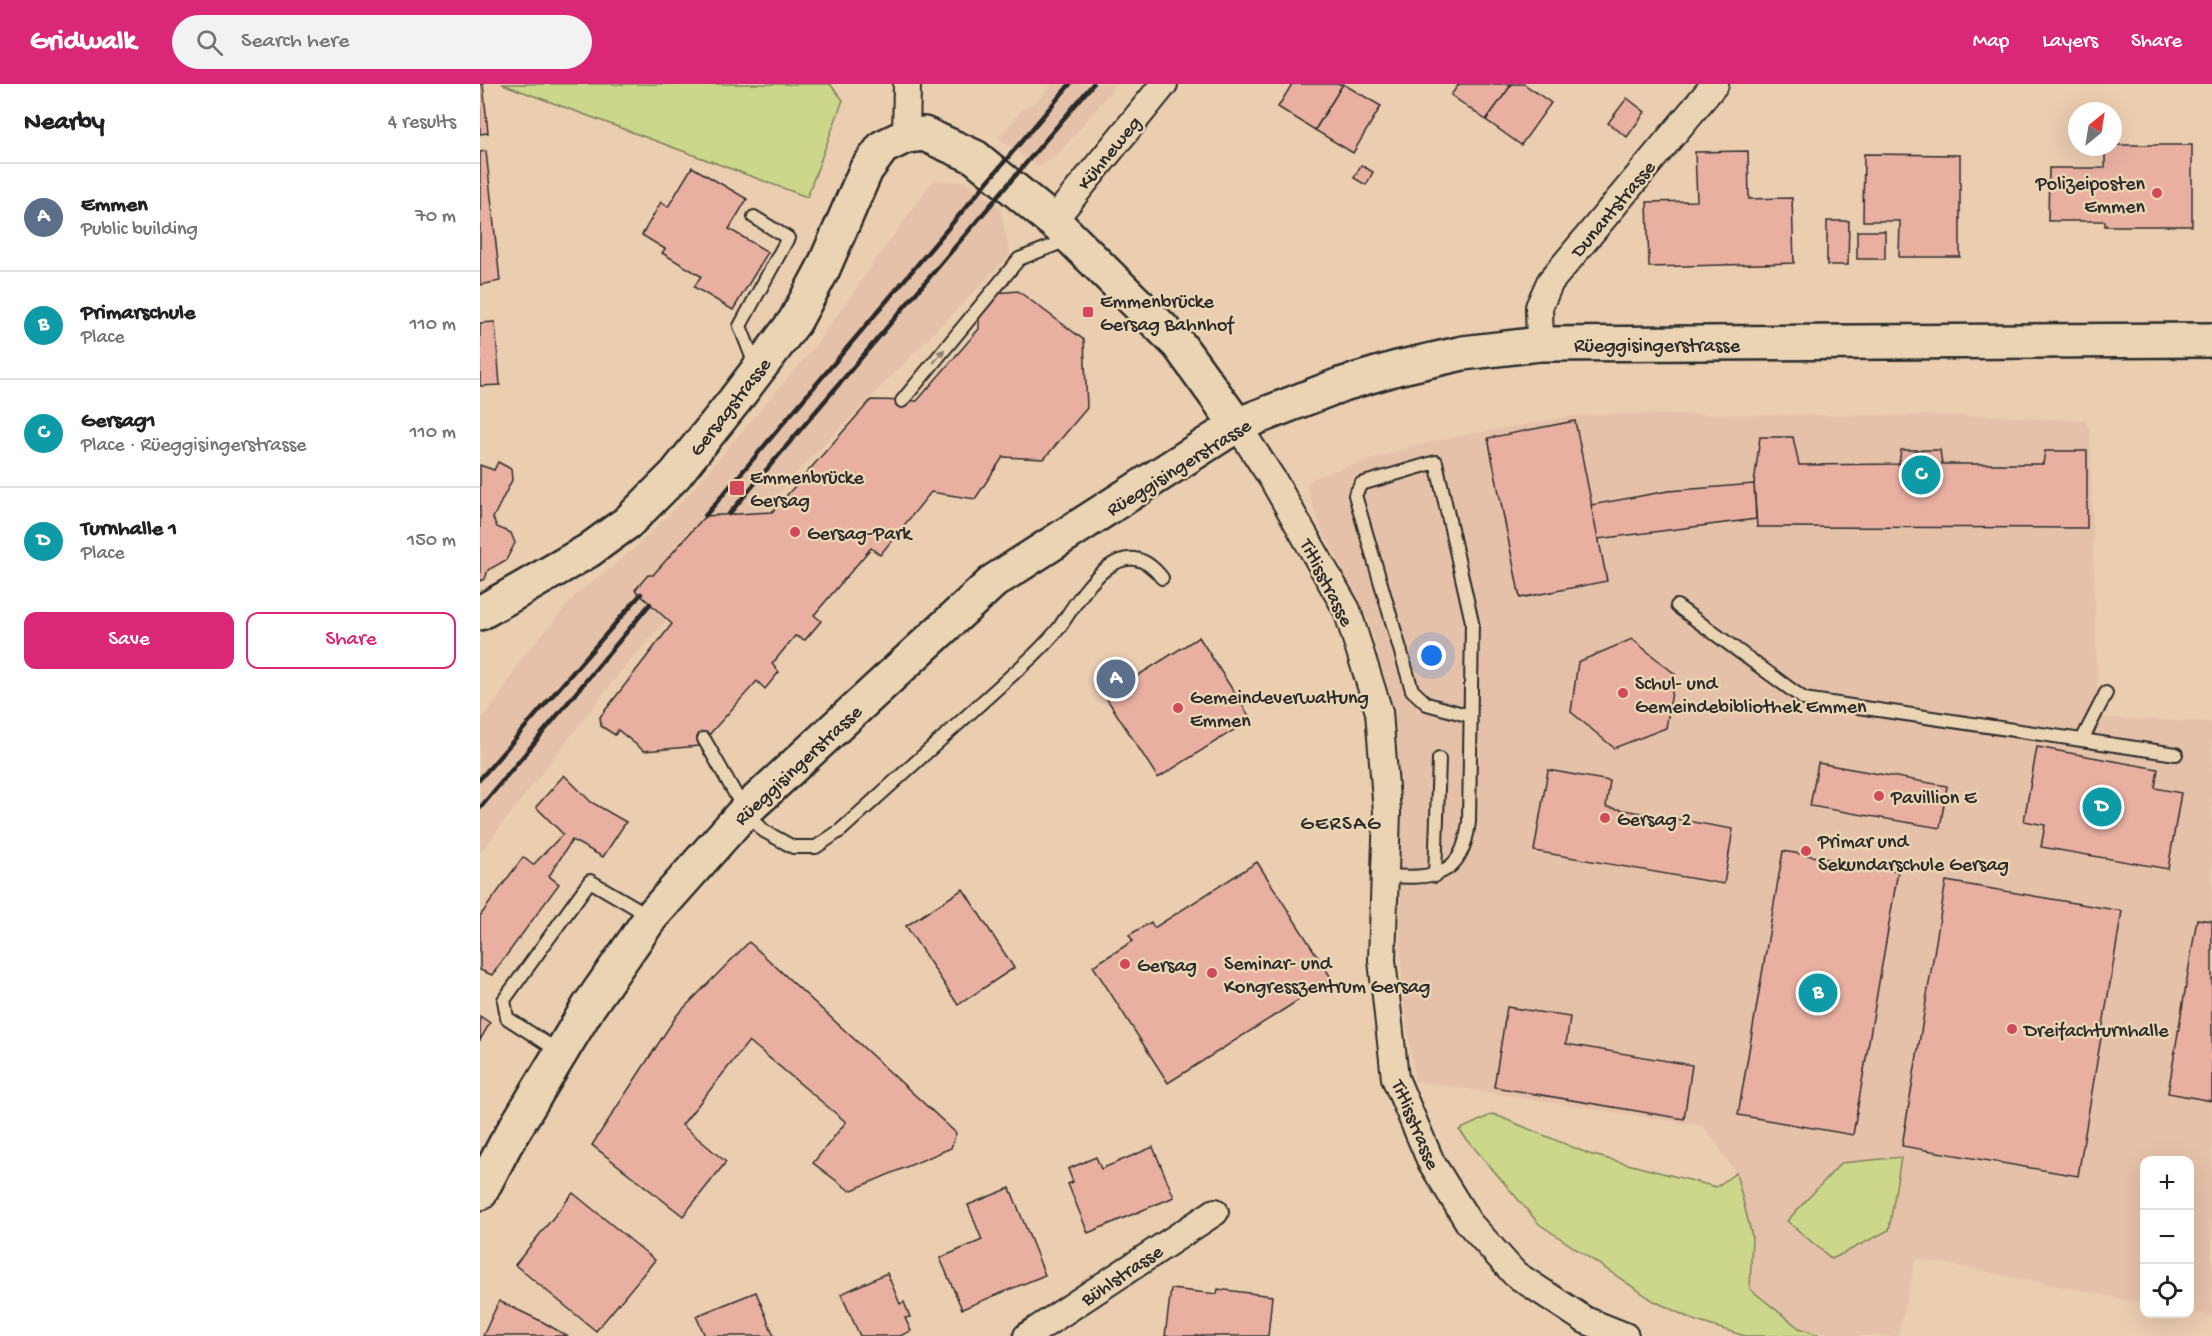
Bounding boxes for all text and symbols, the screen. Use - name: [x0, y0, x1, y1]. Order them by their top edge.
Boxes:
- search box: [172, 15, 592, 69]
- text: Gridwalk: [30, 26, 136, 59]
- icon: search: [193, 26, 226, 59]
- text: Search here: [241, 29, 349, 55]
- text: Map: [1973, 30, 2009, 55]
- text: Layers: [2042, 30, 2098, 55]
- text: Share: [2131, 30, 2182, 55]
- north arrow: [2068, 102, 2122, 156]
- text: Nearby: [24, 108, 105, 139]
- text: 4 results: [388, 112, 456, 135]
- street label: Kühneweg: [1074, 113, 1147, 196]
- street label: Dunantstrasse: [1566, 157, 1662, 265]
- place label: Polizeiposten Emmen: [2035, 174, 2145, 220]
- marker: Polizeiposten Emmen: [2150, 186, 2164, 200]
- text: Emmen: [81, 193, 148, 219]
- text: A: [38, 206, 49, 229]
- text: 70 m: [415, 206, 456, 229]
- text: Public building: [81, 219, 198, 242]
- place label: Emmenbrücke Gersag Bahnhof: [1100, 292, 1235, 338]
- text: Primarschule: [81, 301, 195, 327]
- marker: Emmenbrücke Gersag Bahnhof: [1081, 305, 1095, 319]
- text: B: [38, 314, 49, 337]
- text: 110 m: [410, 314, 456, 337]
- text: Place: [81, 327, 125, 350]
- street label: Rüeggisingerstrasse: [1574, 336, 1741, 359]
- one-way arrow: [933, 348, 946, 364]
- street label: Gersagstrasse: [686, 354, 778, 462]
- text: Gersag1: [81, 409, 156, 435]
- street label: Rüeggisingerstrasse: [1103, 415, 1257, 523]
- text: C: [38, 422, 49, 445]
- text: 110 m: [410, 422, 456, 445]
- text: Place · Rüeggisingerstrasse: [81, 435, 306, 458]
- pin: C: [1902, 452, 1940, 498]
- place label: Emmenbrücke Gersag: [750, 468, 864, 514]
- marker: Emmenbrücke Gersag: [728, 479, 746, 497]
- text: Turnhalle 1: [81, 517, 177, 543]
- place label: Gersag-Park: [807, 524, 913, 547]
- marker: Gersag-Park: [788, 525, 802, 539]
- text: D: [37, 530, 50, 553]
- text: 150 m: [407, 530, 456, 553]
- street label: Titlisstrasse: [1293, 535, 1357, 632]
- text: Place: [81, 543, 125, 566]
- button: Save: [24, 612, 234, 669]
- button: Share: [246, 612, 456, 669]
- your location: [1417, 641, 1446, 670]
- pin: A: [1096, 656, 1136, 702]
- place label: Schul- und Gemeindebibliothek Emmen: [1635, 674, 1867, 720]
- marker: Schul- und Gemeindebibliothek Emmen: [1616, 686, 1630, 700]
- place label: Gemeindeverwaltung Emmen: [1190, 688, 1369, 734]
- street label: Rüeggisingerstrasse: [731, 701, 868, 832]
- marker: Gemeindeverwaltung Emmen: [1171, 701, 1185, 715]
- pin: D: [2082, 784, 2122, 830]
- place label: Pavillion E: [1890, 788, 1978, 811]
- marker: Pavillion E: [1872, 789, 1886, 803]
- place label: Gersag 2: [1617, 810, 1692, 833]
- marker: Gersag 2: [1598, 811, 1612, 825]
- district label: GERSAG: [1300, 813, 1382, 838]
- place label: Primar und Sekundarschule Gersag: [1817, 832, 2009, 878]
- marker: Primar und Sekundarschule Gersag: [1799, 844, 1813, 858]
- place label: Seminar- und Kongresszentrum Gersag: [1224, 954, 1430, 1000]
- place label: Gersag: [1137, 956, 1197, 979]
- marker: Gersag: [1118, 957, 1132, 971]
- marker: Seminar- und Kongresszentrum Gersag: [1205, 966, 1219, 980]
- pin: B: [1798, 970, 1838, 1016]
- place label: Dreifachturnhalle: [2022, 1021, 2169, 1044]
- marker: Dreifachturnhalle: [2005, 1022, 2019, 1036]
- street label: Titlisstrasse: [1384, 1076, 1443, 1174]
- map controls: [2140, 1156, 2194, 1318]
- button: +: [2140, 1156, 2194, 1210]
- button: −: [2140, 1210, 2194, 1264]
- street label: Bühlstrasse: [1077, 1241, 1169, 1313]
- button: locate: [2140, 1264, 2194, 1318]

